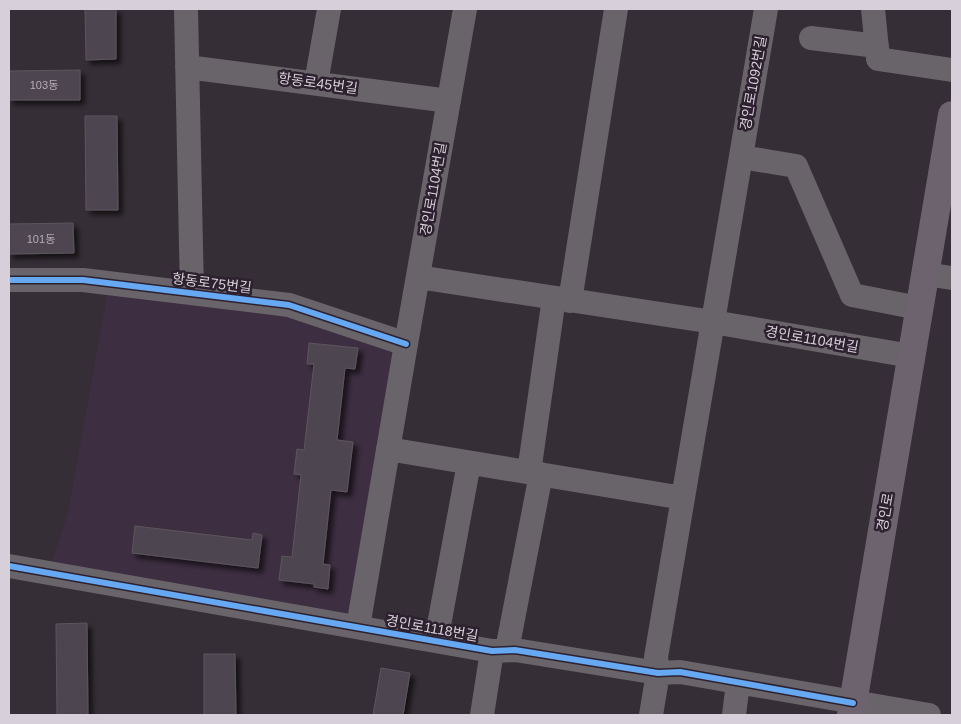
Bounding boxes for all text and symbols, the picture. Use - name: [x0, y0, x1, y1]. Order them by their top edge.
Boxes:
- street label: 경인로1092번길: [737, 35, 769, 131]
- street label: 항동로45번길: [277, 70, 359, 96]
- house number: 103동: [30, 79, 58, 91]
- street label: 경인로1104번길: [417, 141, 449, 237]
- house number: 101동: [27, 233, 55, 245]
- street label: 항동로75번길: [171, 270, 253, 296]
- street label: 경인로1104번길: [764, 323, 860, 355]
- street label: 경인로: [874, 491, 896, 532]
- street label: 경인로1118번길: [385, 612, 479, 644]

